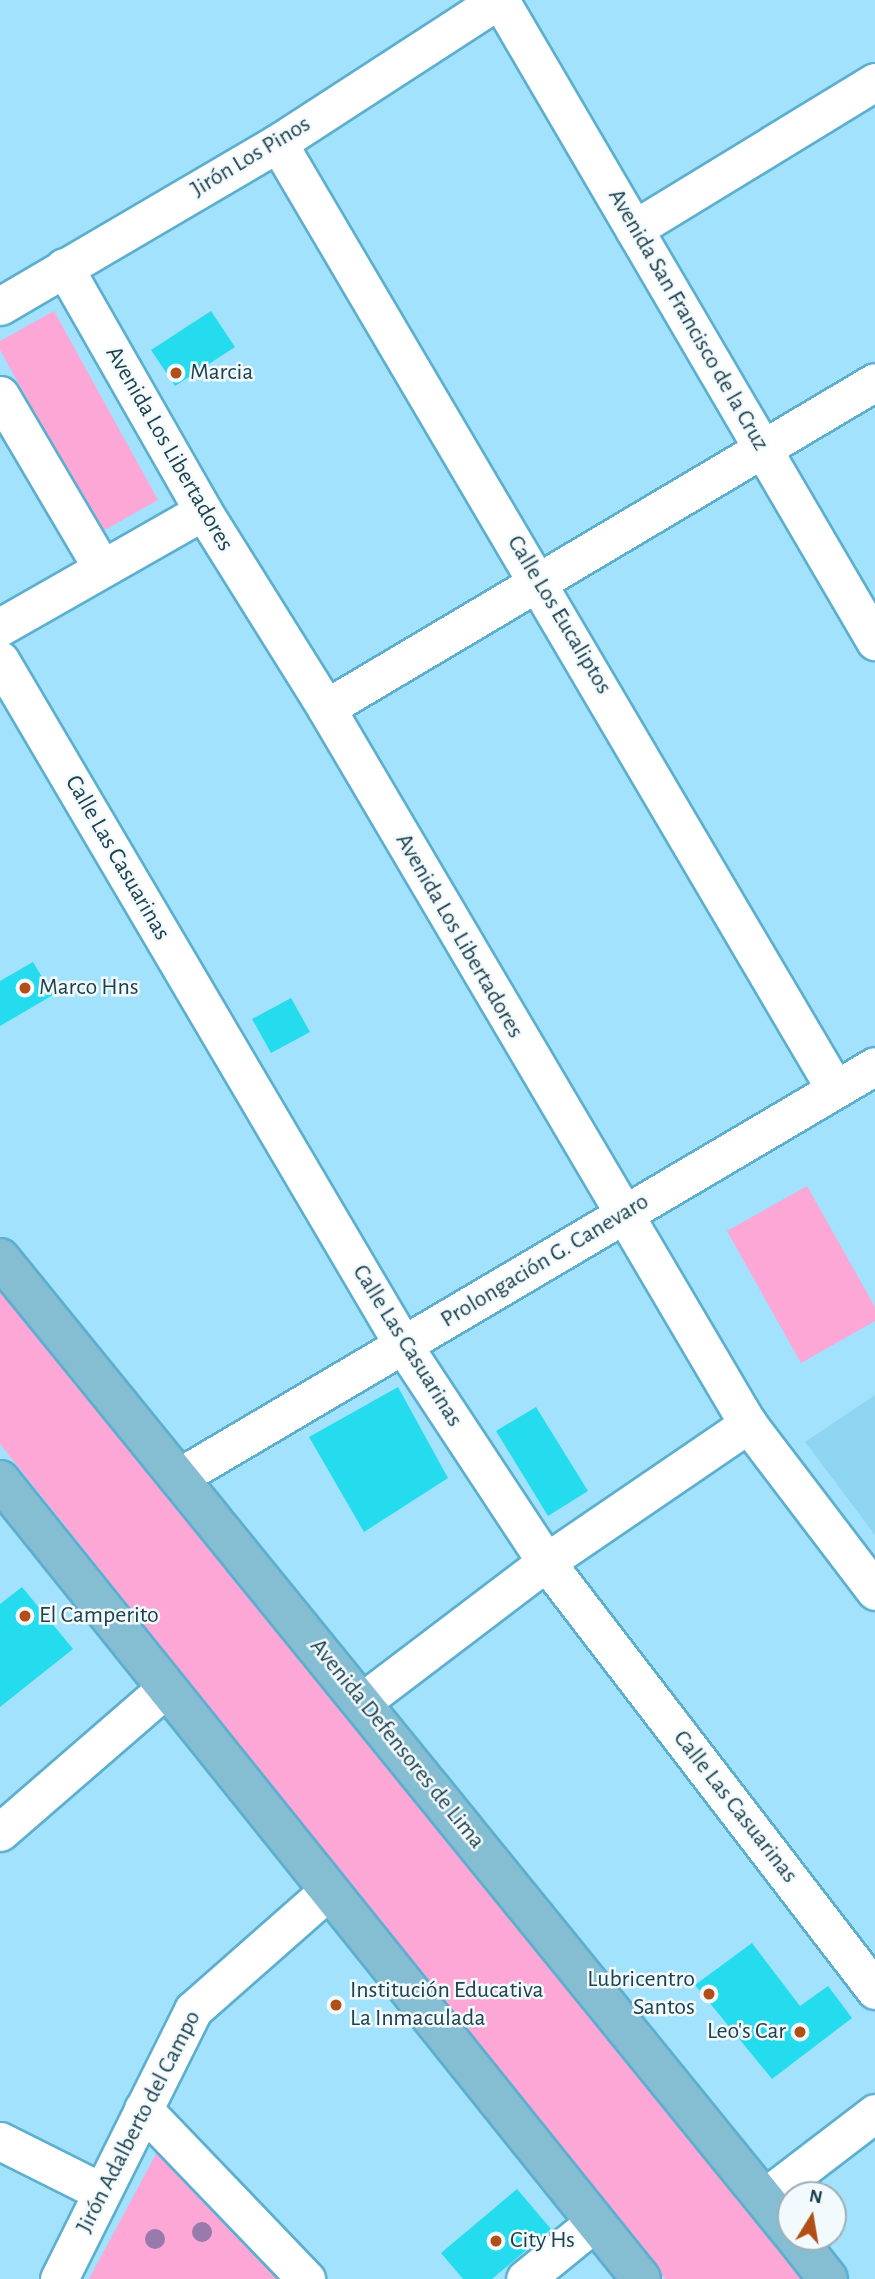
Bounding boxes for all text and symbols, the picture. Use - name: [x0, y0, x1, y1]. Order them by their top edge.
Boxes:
- street label: Jirón Los Pinos: [186, 110, 316, 204]
- street label: Avenida San Francisco de la Cruz: [601, 184, 775, 456]
- street label: Avenida Los Libertadores: [99, 342, 239, 556]
- place label: Marcia: [190, 359, 253, 387]
- marker: Marcia: [168, 365, 184, 381]
- street label: Calle Los Eucaliptos: [500, 530, 618, 700]
- street label: Calle Las Casuarinas: [58, 770, 176, 946]
- street label: Avenida Los Libertadores: [389, 829, 529, 1043]
- place label: Marco Hns: [39, 974, 139, 1002]
- marker: Marco Hns: [17, 980, 33, 996]
- street label: Prolongación G. Canevaro: [436, 1187, 654, 1335]
- street label: Calle Las Casuarinas: [346, 1260, 468, 1432]
- place label: El Camperito: [39, 1602, 159, 1630]
- marker: El Camperito: [17, 1608, 33, 1624]
- street label: Avenida Defensores de Lima: [303, 1633, 491, 1855]
- street label: Calle Las Casuarinas: [666, 1725, 804, 1889]
- place label: Lubricentro Santos: [587, 1966, 695, 2022]
- place label: Institución Educativa La Inmaculada: [350, 1977, 544, 2033]
- marker: Lubricentro Santos: [701, 1986, 717, 2002]
- marker: Institución Educativa La Inmaculada: [328, 1997, 344, 2013]
- street label: Jirón Adalberto del Campo: [70, 2006, 208, 2238]
- place label: Leo's Car: [707, 2018, 786, 2046]
- marker: Leo's Car: [792, 2024, 808, 2040]
- north arrow: [777, 2181, 847, 2251]
- text: N: [807, 2186, 824, 2207]
- place label: City Hs: [510, 2227, 575, 2255]
- marker: City Hs: [488, 2233, 504, 2249]

